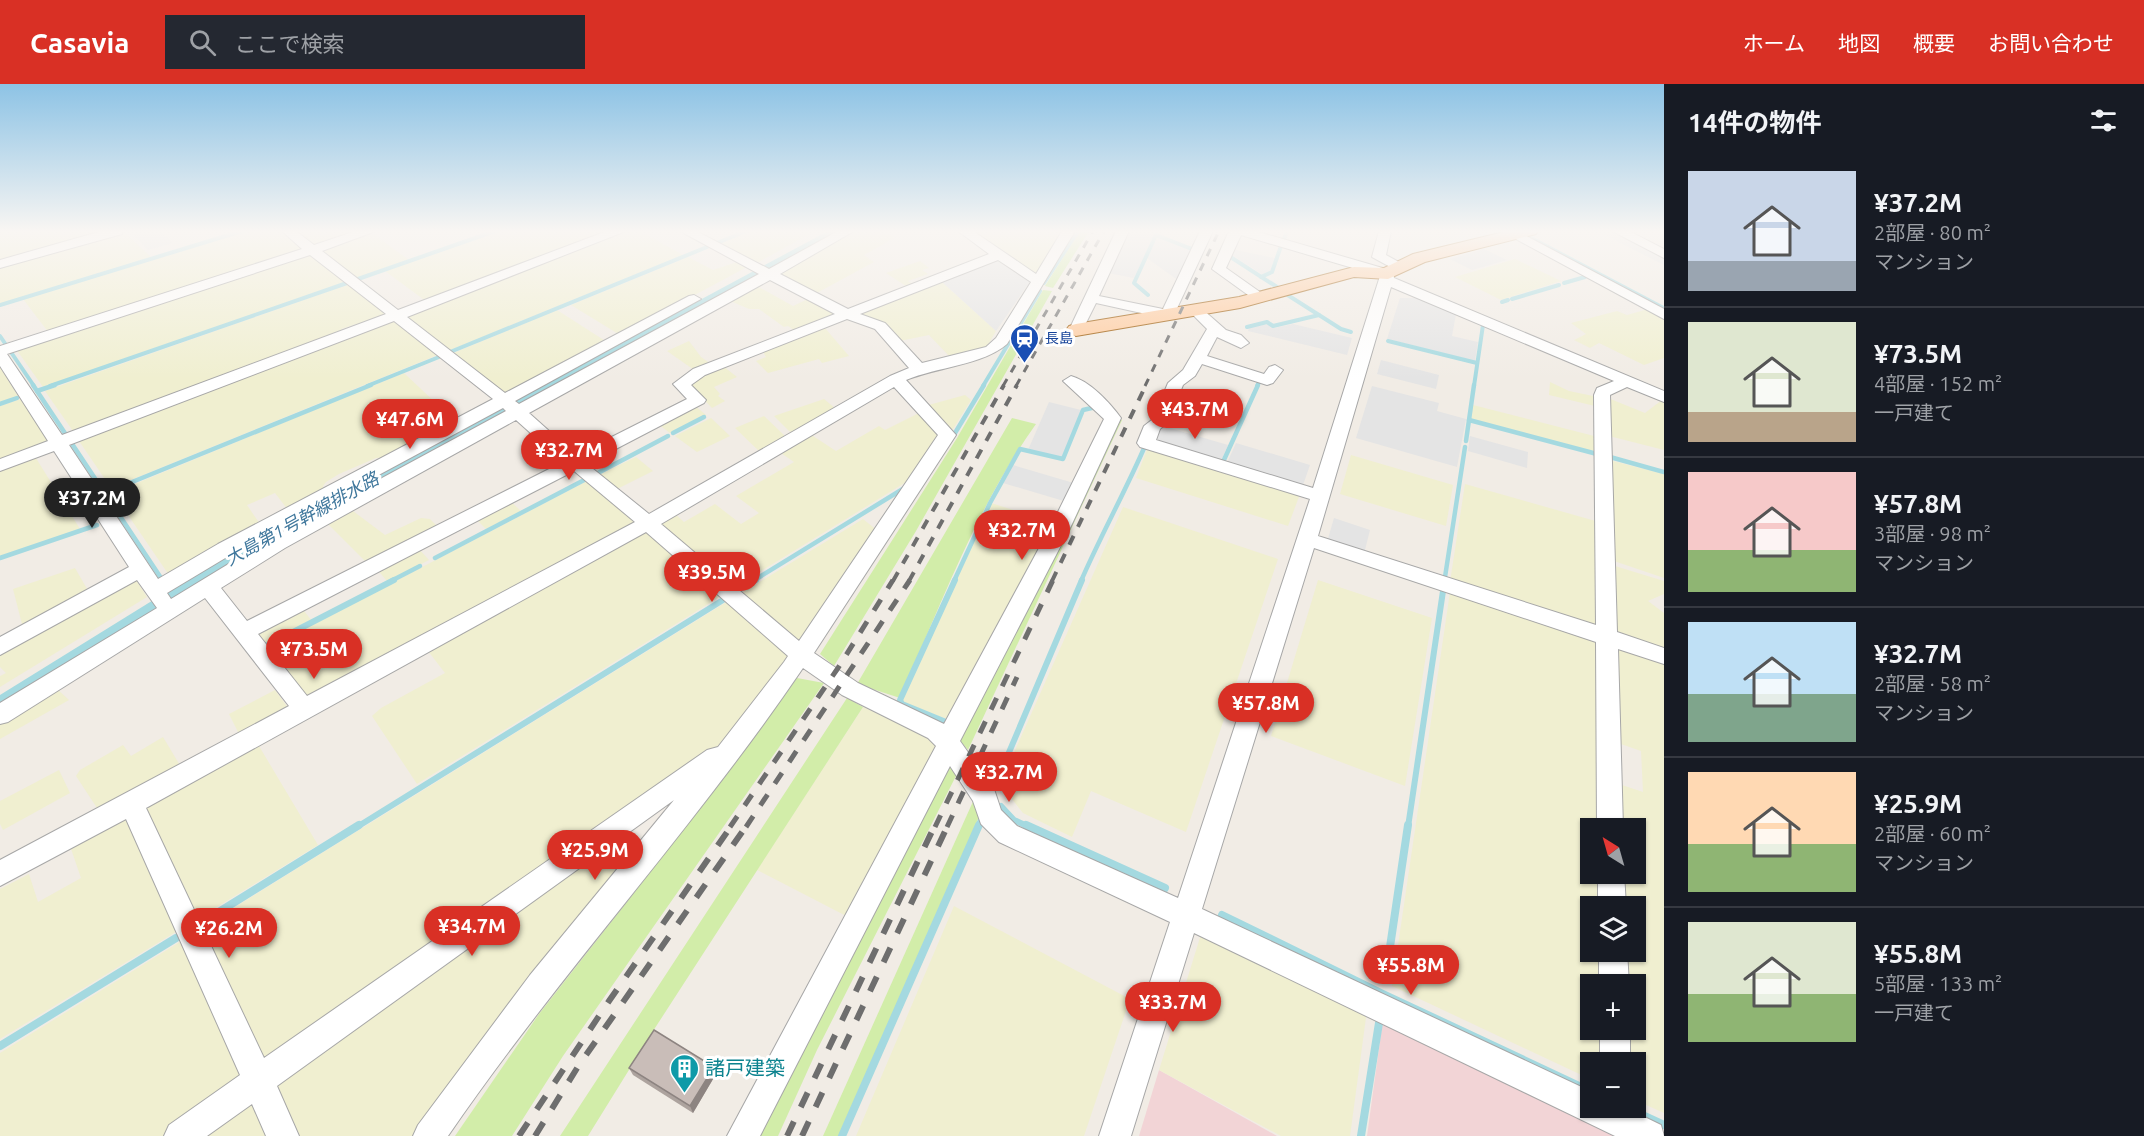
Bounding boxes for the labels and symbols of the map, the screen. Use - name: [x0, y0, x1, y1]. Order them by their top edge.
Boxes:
- station icon: 長島: [1008, 322, 1040, 364]
- place label: 長島: [1045, 330, 1073, 346]
- pin: ¥43.7M: [1146, 389, 1244, 440]
- pin: ¥47.6M: [361, 399, 459, 450]
- pin: ¥32.7M: [520, 430, 618, 481]
- water label: 大島第1号幹線排水路: [221, 467, 383, 569]
- pin: ¥37.2M: [43, 478, 141, 529]
- pin: ¥32.7M: [973, 510, 1071, 561]
- pin: ¥39.5M: [663, 552, 761, 603]
- pin: ¥73.5M: [265, 629, 363, 680]
- pin: ¥57.8M: [1217, 683, 1315, 734]
- pin: ¥32.7M: [960, 752, 1058, 803]
- north arrow: [1580, 818, 1646, 884]
- pin: ¥25.9M: [546, 830, 644, 881]
- pin: ¥34.7M: [423, 906, 521, 957]
- pin: ¥26.2M: [180, 908, 278, 959]
- pin: ¥55.8M: [1362, 945, 1460, 996]
- pin: ¥33.7M: [1124, 982, 1222, 1033]
- building icon: 諸戸建築: [668, 1052, 700, 1094]
- place label: 諸戸建築: [705, 1056, 785, 1079]

